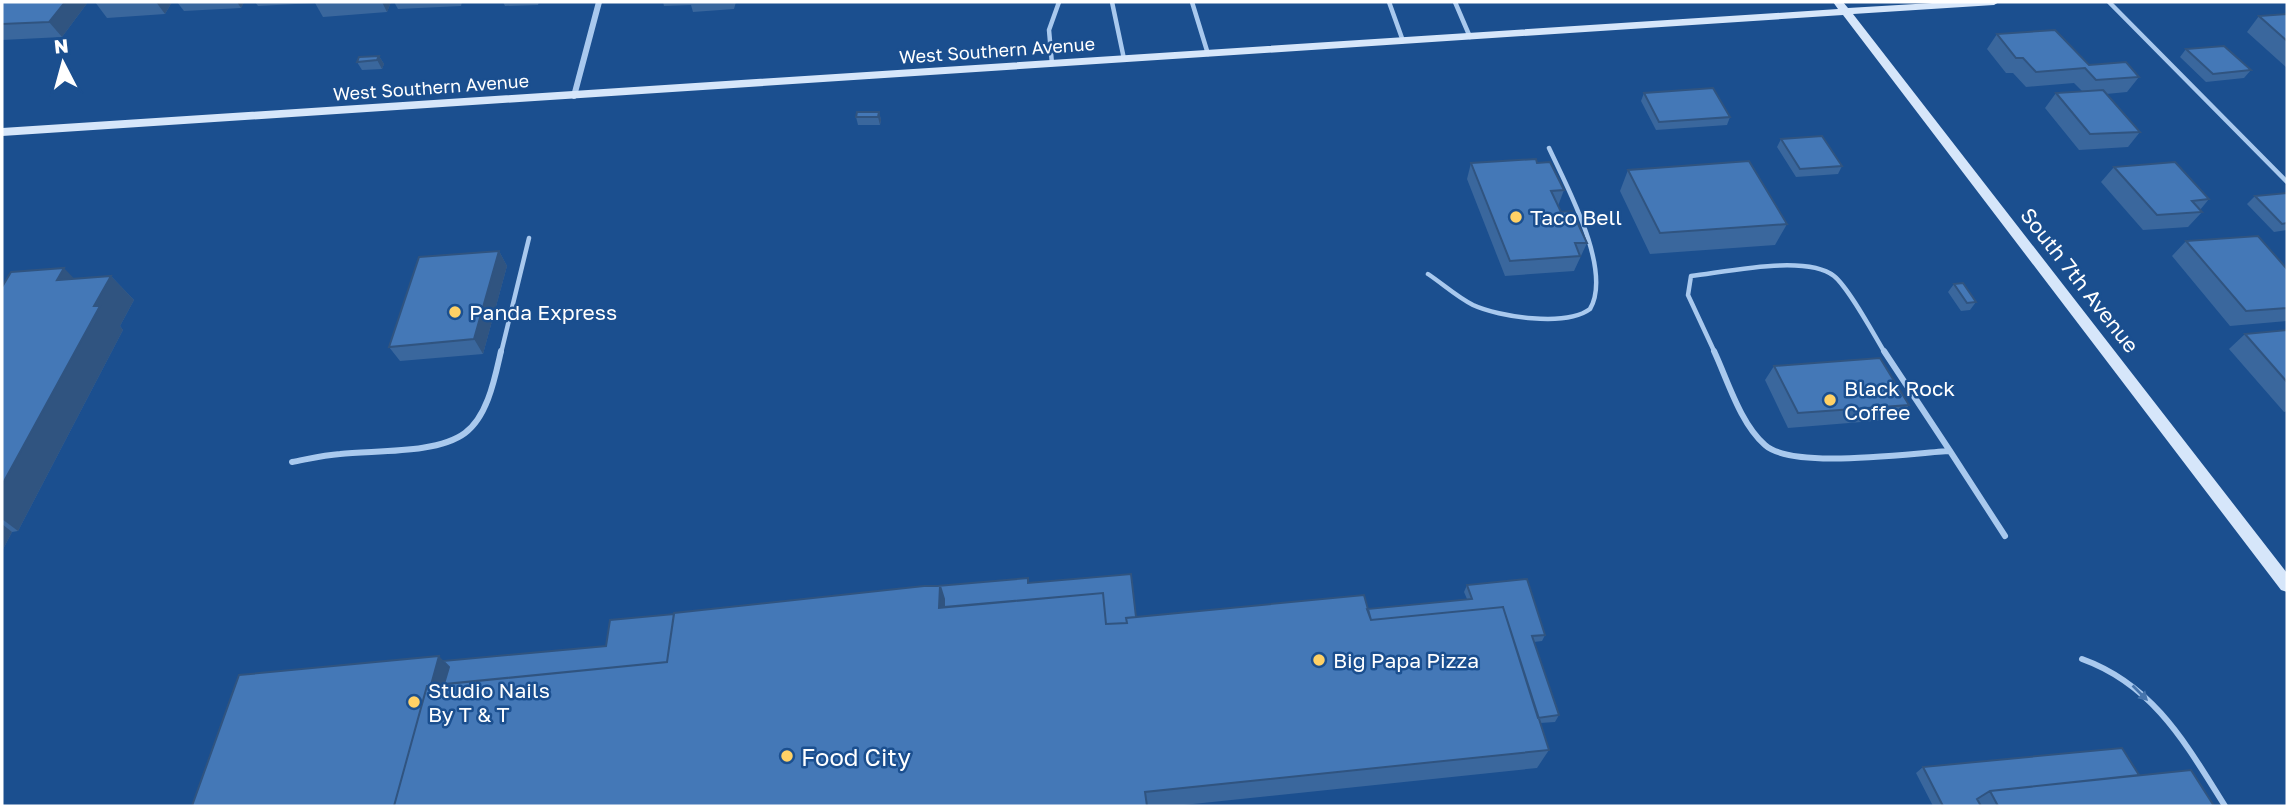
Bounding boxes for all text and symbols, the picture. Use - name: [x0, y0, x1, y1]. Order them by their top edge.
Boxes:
- north arrow: [28, 28, 98, 98]
- street label: West Southern Avenue: [898, 32, 1096, 68]
- text: N: [53, 33, 70, 58]
- street label: West Southern Avenue: [332, 69, 530, 105]
- street label: South 7th Avenue: [2015, 202, 2145, 358]
- place label: Taco Bell: [1530, 204, 1622, 230]
- marker: Taco Bell: [1508, 209, 1524, 225]
- place label: Panda Express: [469, 299, 617, 325]
- marker: Panda Express: [447, 304, 463, 320]
- place label: Black Rock Coffee: [1844, 375, 1955, 425]
- marker: Black Rock Coffee: [1822, 392, 1838, 408]
- place label: Big Papa Pizza: [1333, 647, 1479, 673]
- marker: Big Papa Pizza: [1311, 652, 1327, 668]
- place label: Studio Nails By T & T: [428, 677, 550, 727]
- one-way arrow: [2131, 684, 2148, 700]
- marker: Studio Nails By T & T: [406, 694, 422, 710]
- place label: Food City: [801, 742, 911, 771]
- marker: Food City: [779, 748, 795, 764]

